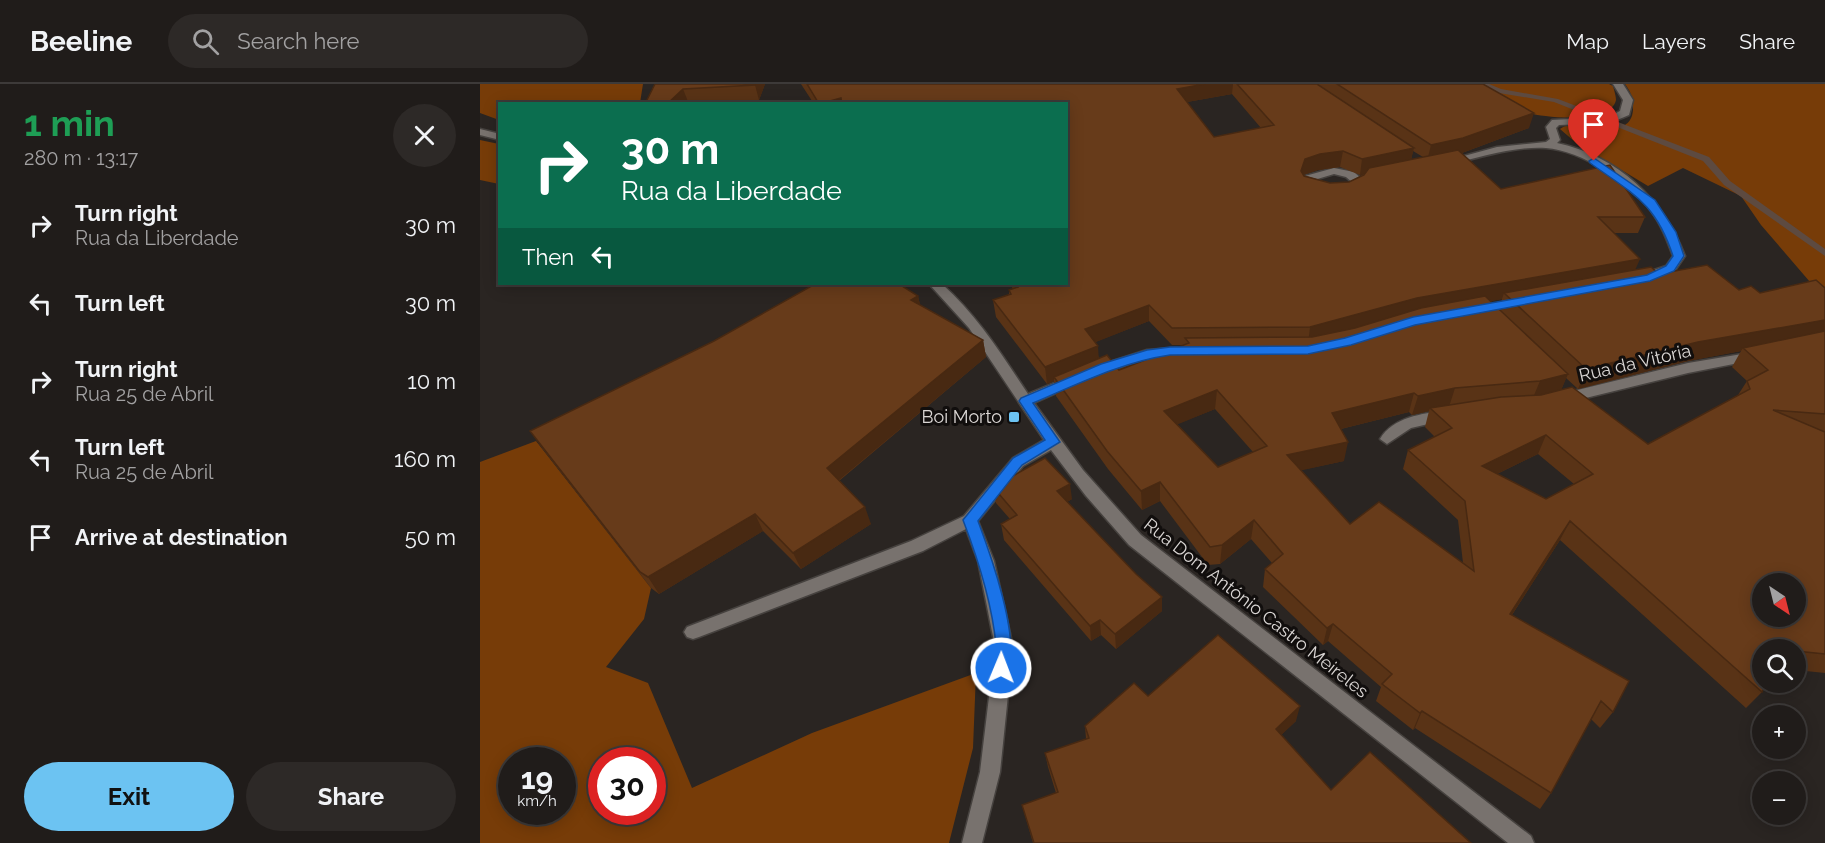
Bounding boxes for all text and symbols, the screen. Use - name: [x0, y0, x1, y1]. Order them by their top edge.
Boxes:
- search box: [168, 14, 588, 68]
- text: Beeline: [30, 25, 132, 58]
- icon: search: [189, 25, 222, 58]
- text: Search here: [237, 28, 359, 54]
- text: Map: [1566, 29, 1609, 54]
- text: Layers: [1642, 29, 1706, 54]
- text: Share: [1739, 29, 1795, 54]
- pin: [1568, 99, 1619, 161]
- text: 1 min: [24, 102, 115, 144]
- button: close: [393, 104, 456, 167]
- icon: arrive: [1577, 108, 1610, 141]
- text: 30 m: [621, 125, 719, 174]
- icon: right: [522, 126, 600, 204]
- text: 280 m · 13:17: [24, 146, 138, 170]
- text: Rua da Liberdade: [621, 175, 842, 206]
- text: Turn right: [75, 200, 178, 226]
- icon: right: [24, 209, 57, 242]
- text: 30 m: [405, 212, 456, 238]
- text: Rua da Liberdade: [75, 226, 239, 250]
- icon: left: [586, 240, 619, 273]
- text: Then: [522, 244, 574, 270]
- icon: left: [24, 287, 57, 320]
- text: Turn left: [75, 290, 165, 316]
- text: 30 m: [405, 290, 456, 316]
- street label: Rua da Vitória: [1577, 339, 1693, 386]
- text: Turn right: [75, 356, 178, 382]
- icon: right: [24, 365, 57, 398]
- text: 10 m: [407, 368, 456, 394]
- text: Rua 25 de Abril: [75, 382, 214, 406]
- place label: Boi Morto: [922, 406, 1002, 427]
- marker: Boi Morto: [1007, 410, 1021, 424]
- text: Turn left: [75, 434, 165, 460]
- icon: left: [24, 443, 57, 476]
- text: 160 m: [394, 446, 456, 472]
- text: Rua 25 de Abril: [75, 460, 214, 484]
- street label: Rua Dom António Castro Meireles: [1140, 514, 1373, 702]
- icon: arrive: [24, 521, 57, 554]
- text: Arrive at destination: [75, 524, 288, 550]
- text: 50 m: [405, 524, 456, 550]
- north arrow: [1752, 573, 1806, 627]
- map controls: [1752, 573, 1806, 825]
- position arrow: [969, 636, 1033, 700]
- button: search: [1752, 639, 1806, 693]
- button: +: [1752, 705, 1806, 759]
- speed limit sign: 30: [588, 747, 666, 825]
- text: 19: [521, 761, 553, 796]
- button: Exit: [24, 762, 234, 831]
- button: Share: [246, 762, 456, 831]
- button: −: [1752, 771, 1806, 825]
- text: km/h: [517, 792, 557, 810]

